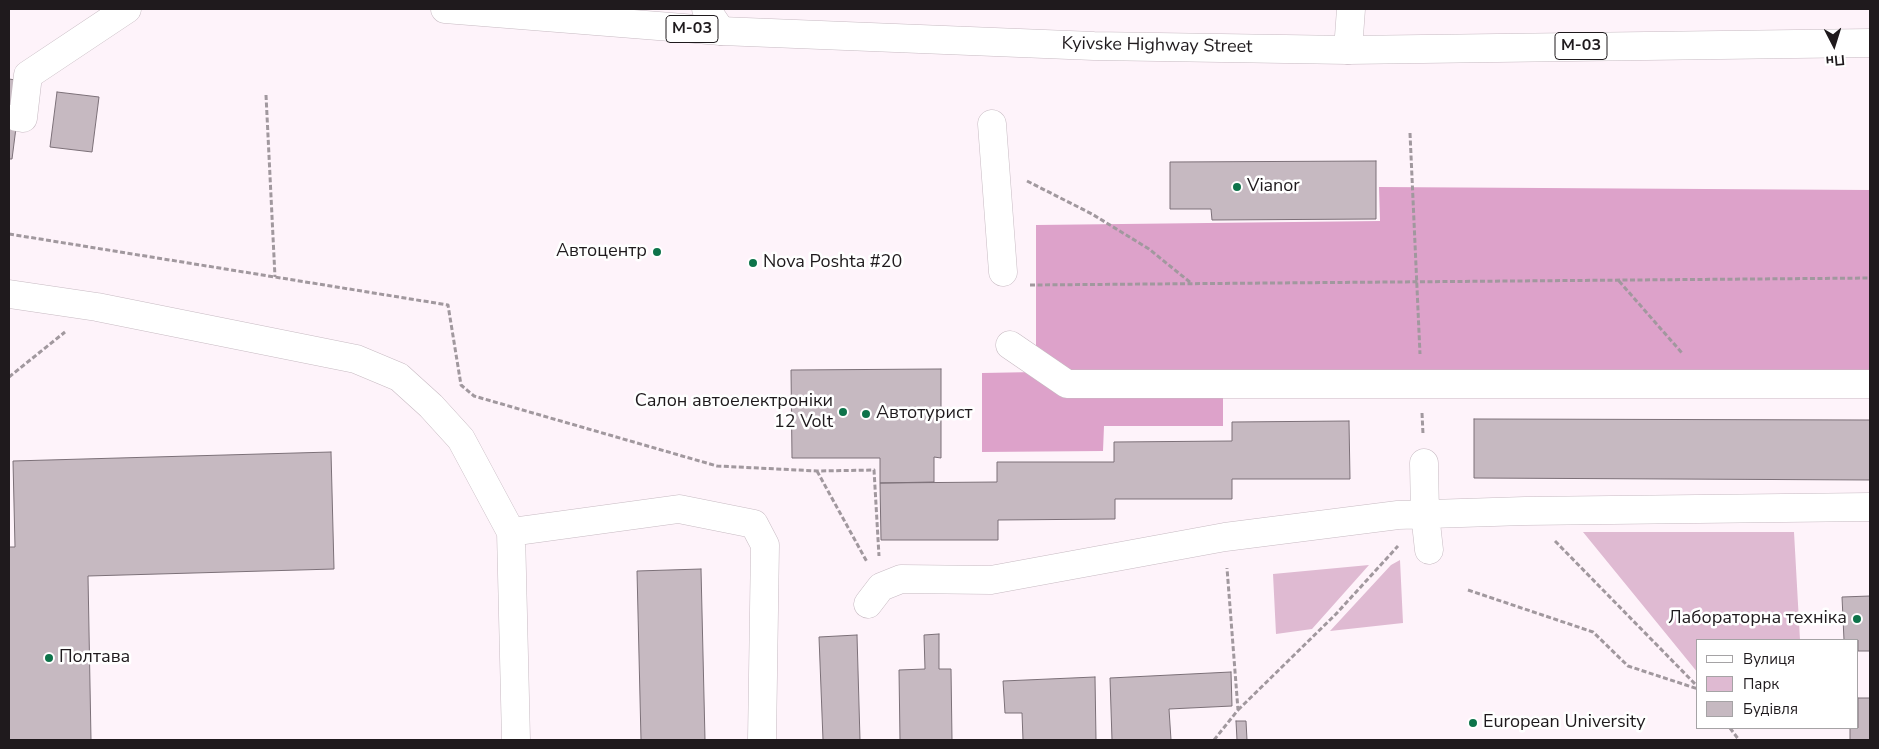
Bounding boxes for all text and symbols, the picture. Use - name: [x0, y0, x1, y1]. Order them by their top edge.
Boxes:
- road number: М-03: [666, 15, 718, 42]
- north arrow: [1809, 20, 1859, 70]
- road number: М-03: [1555, 32, 1607, 59]
- street label: Kyivske Highway Street: [1061, 34, 1253, 58]
- text: Пн: [1825, 50, 1846, 71]
- place label: Vianor: [1247, 176, 1300, 198]
- marker: Vianor: [1231, 181, 1243, 193]
- place label: Автоцентр: [556, 241, 647, 263]
- marker: Автоцентр: [651, 246, 663, 258]
- place label: Nova Poshta #20: [763, 252, 902, 274]
- marker: Nova Poshta #20: [747, 257, 759, 269]
- place label: Салон автоелектроніки 12 Volt: [635, 391, 833, 434]
- place label: Автотурист: [876, 403, 972, 425]
- marker: Салон автоелектроніки 12 Volt: [837, 406, 849, 418]
- marker: Автотурист: [860, 408, 872, 420]
- place label: Лабораторна техніка: [1668, 608, 1847, 630]
- marker: Лабораторна техніка: [1851, 613, 1863, 625]
- legend: [1696, 639, 1859, 729]
- place label: Полтава: [59, 647, 130, 669]
- text: Вулиця: [1743, 649, 1795, 669]
- marker: Полтава: [43, 652, 55, 664]
- text: Парк: [1743, 674, 1779, 694]
- text: Будівля: [1743, 699, 1798, 719]
- place label: European University: [1483, 712, 1645, 734]
- marker: European University: [1467, 717, 1479, 729]

